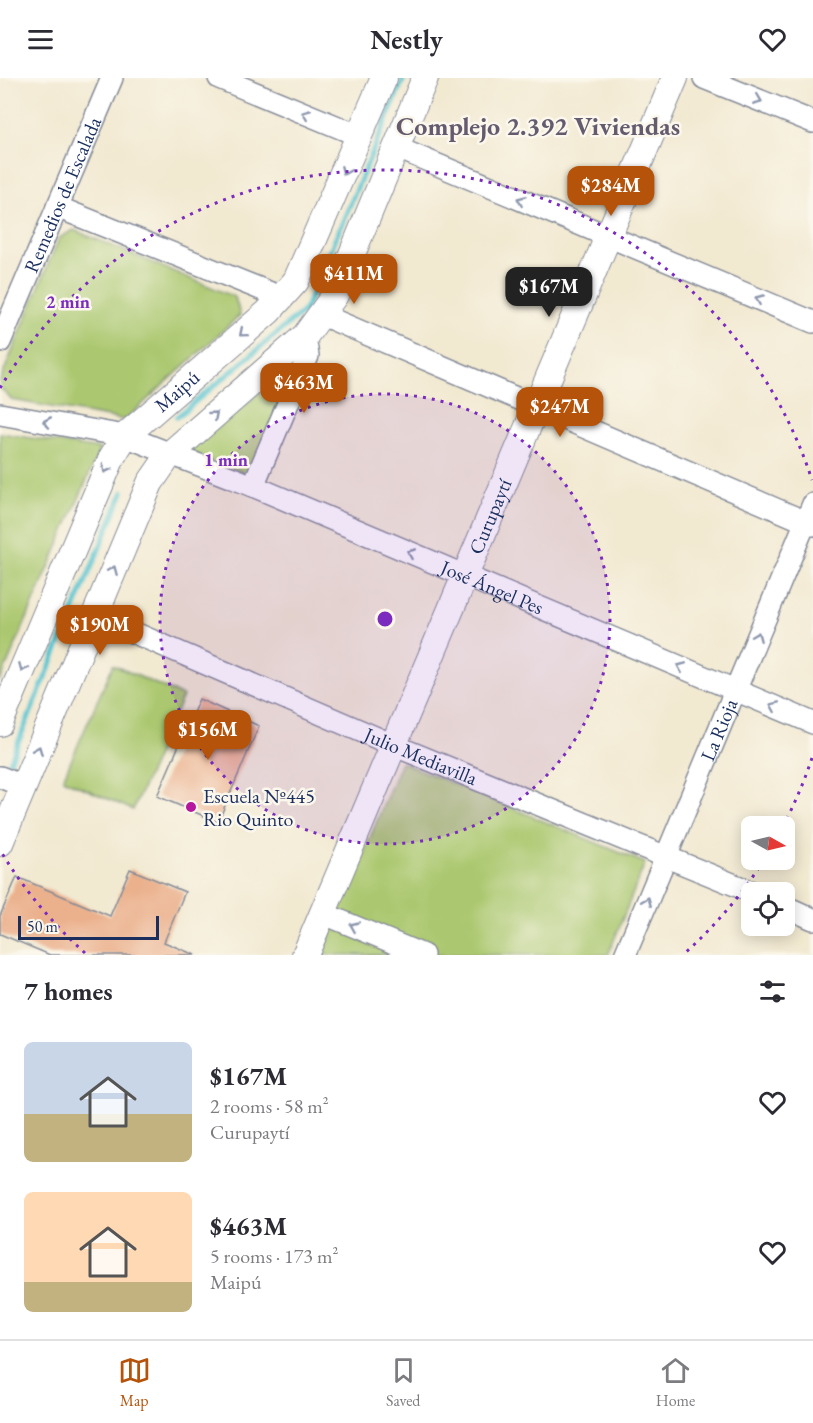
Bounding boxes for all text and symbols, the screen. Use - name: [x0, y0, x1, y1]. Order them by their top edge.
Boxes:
- text: Nestly: [370, 22, 443, 57]
- icon: menu: [24, 23, 57, 56]
- icon: heart: [756, 23, 789, 56]
- one-way arrow: [752, 93, 763, 105]
- one-way arrow: [301, 109, 312, 121]
- district label: Complejo 2.392 Viviendas: [396, 109, 680, 143]
- street label: Remedios de Escalada: [18, 113, 107, 277]
- one-way arrow: [340, 164, 352, 175]
- pin: $284M: [569, 166, 653, 217]
- text: $284M: [581, 172, 641, 198]
- one-way arrow: [516, 195, 527, 207]
- pin: $411M: [312, 254, 396, 305]
- text: $411M: [324, 260, 384, 286]
- pin: $167M: [507, 267, 591, 318]
- text: $167M: [519, 273, 579, 299]
- text: 2 min: [46, 290, 90, 313]
- one-way arrow: [754, 294, 765, 306]
- one-way arrow: [239, 326, 250, 337]
- pin: $463M: [262, 363, 346, 414]
- street label: Maipú: [149, 364, 205, 418]
- text: $463M: [274, 369, 334, 395]
- pin: $247M: [518, 387, 602, 438]
- text: $247M: [530, 393, 590, 419]
- one-way arrow: [207, 411, 218, 422]
- one-way arrow: [42, 417, 51, 429]
- text: 1 min: [204, 448, 248, 471]
- one-way arrow: [102, 463, 114, 474]
- street label: Curupaytí: [463, 475, 518, 558]
- one-way arrow: [407, 548, 418, 560]
- street label: José Ángel Pes: [435, 553, 547, 620]
- one-way arrow: [105, 565, 117, 576]
- pin: $190M: [58, 605, 142, 656]
- centre of rings: [375, 609, 395, 629]
- text: $190M: [70, 611, 130, 637]
- one-way arrow: [750, 631, 762, 642]
- one-way arrow: [18, 662, 30, 673]
- one-way arrow: [676, 662, 687, 674]
- street label: La Rioja: [694, 695, 743, 765]
- one-way arrow: [769, 701, 780, 713]
- pin: $156M: [166, 710, 250, 761]
- text: $156M: [178, 716, 238, 742]
- street label: Julio Mediavilla: [358, 720, 481, 791]
- one-way arrow: [31, 745, 43, 756]
- place label: Escuela Nº445 Rio Quinto: [203, 783, 315, 832]
- marker: Escuela Nº445 Rio Quinto: [184, 800, 198, 814]
- north arrow: [741, 816, 795, 870]
- map controls: [741, 816, 795, 936]
- button: locate: [741, 882, 795, 936]
- one-way arrow: [640, 896, 652, 907]
- scale bar: [18, 913, 159, 940]
- text: 50 m: [27, 916, 58, 937]
- one-way arrow: [349, 921, 360, 933]
- text: 7 homes: [24, 974, 113, 1008]
- icon: filters: [756, 975, 789, 1008]
- text: $167M: [210, 1059, 287, 1093]
- icon: home: [72, 1066, 144, 1138]
- icon: heart: [756, 1086, 789, 1119]
- text: 2 rooms · 58 m²: [210, 1093, 329, 1119]
- text: Curupaytí: [210, 1119, 290, 1145]
- text: $463M: [210, 1209, 287, 1243]
- icon: home: [72, 1216, 144, 1288]
- icon: heart: [756, 1236, 789, 1269]
- text: 5 rooms · 173 m²: [210, 1243, 338, 1269]
- text: Maipú: [210, 1269, 261, 1295]
- tab: Map: [118, 1354, 151, 1411]
- tab: Saved: [386, 1354, 420, 1411]
- tab: Home: [656, 1354, 695, 1411]

